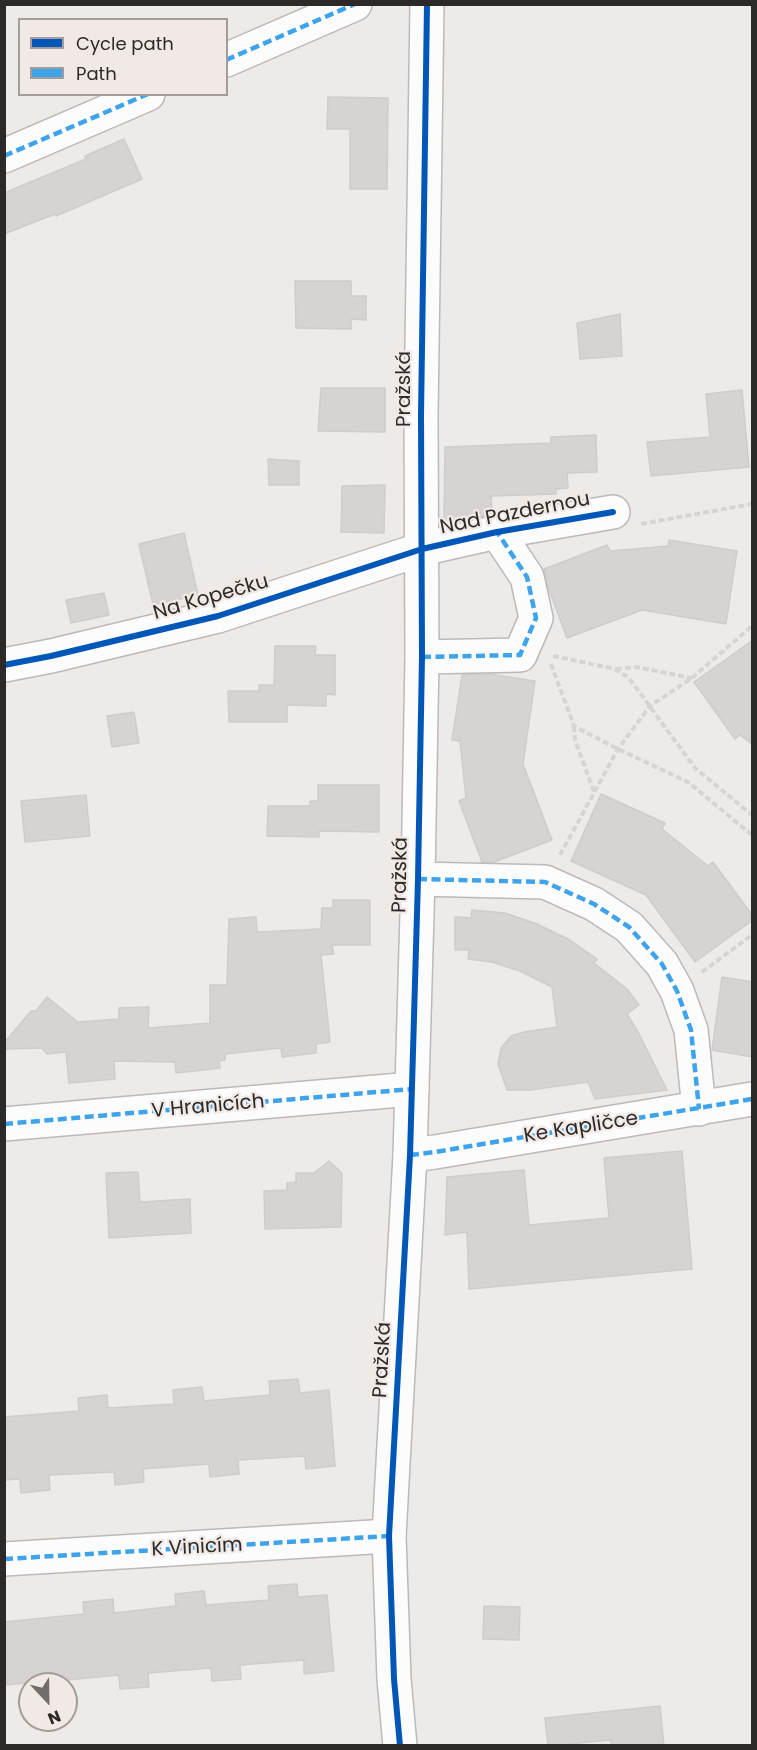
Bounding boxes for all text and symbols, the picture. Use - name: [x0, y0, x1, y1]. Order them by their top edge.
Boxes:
- legend: [18, 18, 228, 96]
- text: Cycle path: [76, 31, 174, 56]
- text: Path: [76, 61, 117, 86]
- street label: Pražská: [393, 351, 417, 427]
- street label: Nad Pazdernou: [438, 488, 592, 540]
- street label: Na Kopečku: [151, 570, 271, 626]
- street label: Pražská: [388, 837, 414, 913]
- street label: V Hranicích: [150, 1090, 266, 1124]
- street label: Ke Kapličce: [522, 1107, 640, 1149]
- street label: Pražská: [369, 1321, 397, 1399]
- street label: K Vinicím: [151, 1534, 243, 1562]
- north arrow: [18, 1672, 78, 1732]
- text: N: [44, 1704, 64, 1730]

